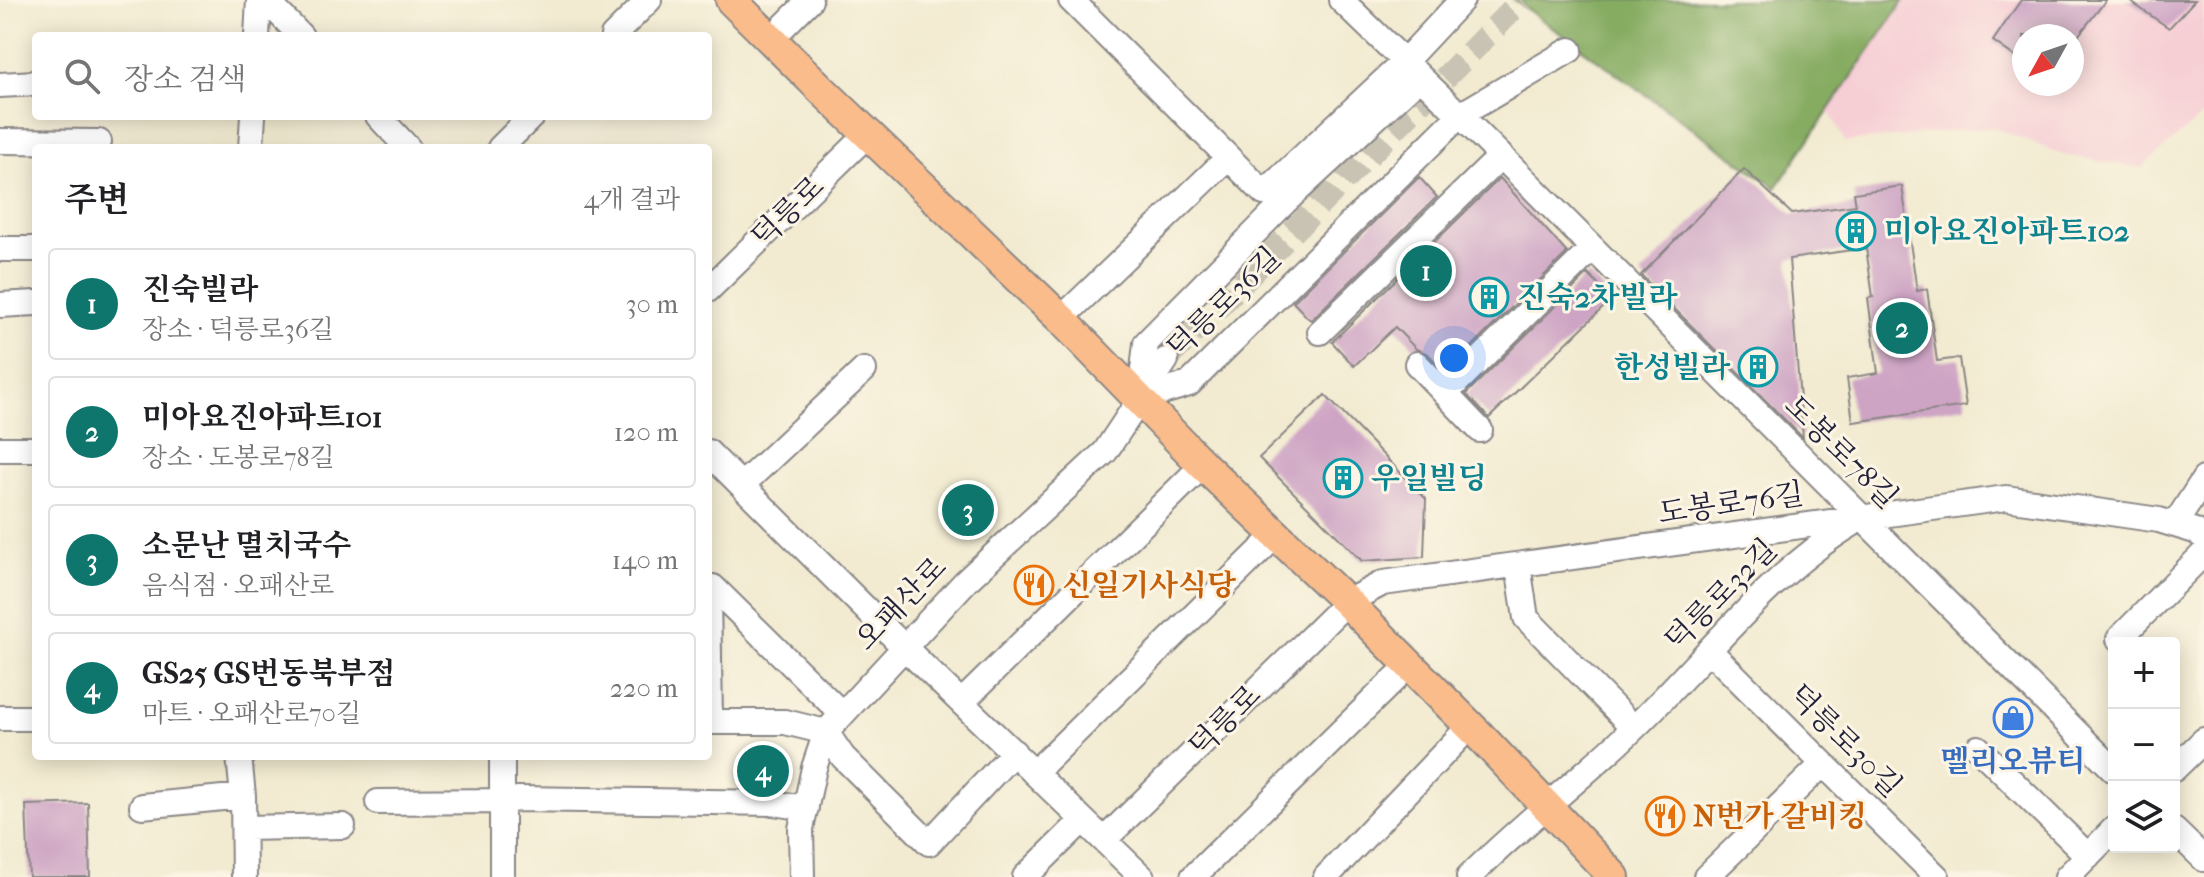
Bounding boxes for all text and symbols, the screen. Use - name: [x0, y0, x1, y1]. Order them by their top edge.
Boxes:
- north arrow: [2012, 24, 2084, 96]
- search box: [32, 32, 712, 120]
- icon: search: [60, 54, 104, 98]
- text: 장소 검색: [124, 62, 246, 97]
- street label: 덕릉로: [745, 169, 831, 255]
- text: 주변: [64, 180, 130, 220]
- text: 4개 결과: [584, 184, 680, 215]
- building icon: 미아요진아파트102: [1835, 210, 1877, 252]
- place label: 미아요진아파트102: [1884, 214, 2129, 249]
- street label: 덕릉로36길: [1160, 240, 1288, 366]
- pin: 1: [1400, 241, 1452, 301]
- text: 진숙빌라: [142, 272, 258, 307]
- building icon: 진숙2차빌라: [1468, 276, 1510, 318]
- place label: 진숙2차빌라: [1517, 280, 1678, 315]
- text: 1: [87, 289, 97, 320]
- text: 30 m: [626, 289, 678, 320]
- pin: 2: [1876, 298, 1928, 358]
- text: 장소 · 덕릉로36길: [142, 314, 334, 345]
- your location: [1434, 338, 1474, 378]
- building icon: 한성빌라: [1737, 346, 1779, 388]
- place label: 한성빌라: [1614, 350, 1731, 385]
- street label: 도봉로78길: [1777, 388, 1905, 516]
- text: 미아요진아파트101: [142, 400, 382, 435]
- text: 2: [85, 417, 99, 448]
- text: 120 m: [614, 417, 678, 448]
- text: 장소 · 도봉로78길: [142, 442, 335, 473]
- building icon: 우일빌딩: [1322, 457, 1364, 499]
- place label: 우일빌딩: [1371, 461, 1487, 496]
- street label: 도봉로76길: [1656, 476, 1806, 532]
- pin: 3: [942, 480, 994, 540]
- text: 소문난 멸치국수: [142, 528, 351, 563]
- street label: 덕릉로32길: [1658, 532, 1784, 658]
- text: 3: [87, 545, 97, 576]
- text: 140 m: [612, 545, 678, 576]
- street label: 오패산로: [848, 550, 954, 658]
- restaurant icon: 신일기사식당: [1013, 564, 1055, 606]
- place label: 신일기사식당: [1062, 568, 1236, 603]
- text: 음식점 · 오패산로: [142, 570, 334, 601]
- map controls: [2108, 637, 2180, 853]
- button: +: [2108, 637, 2180, 709]
- text: GS25 GS번동북부점: [142, 656, 395, 691]
- text: 4: [84, 673, 100, 704]
- text: 220 m: [610, 673, 678, 704]
- street label: 덕릉로30길: [1781, 677, 1909, 805]
- street label: 덕릉로: [1182, 678, 1268, 764]
- shop icon: 멜리오뷰티: [1992, 697, 2034, 739]
- text: 마트 · 오패산로70길: [142, 698, 361, 729]
- button: −: [2108, 709, 2180, 781]
- pin: 4: [737, 741, 789, 801]
- place label: 멜리오뷰티: [1941, 744, 2085, 779]
- button: layers: [2108, 781, 2180, 853]
- restaurant icon: N번가 갈비킹: [1644, 795, 1686, 837]
- place label: N번가 갈비킹: [1693, 799, 1867, 834]

